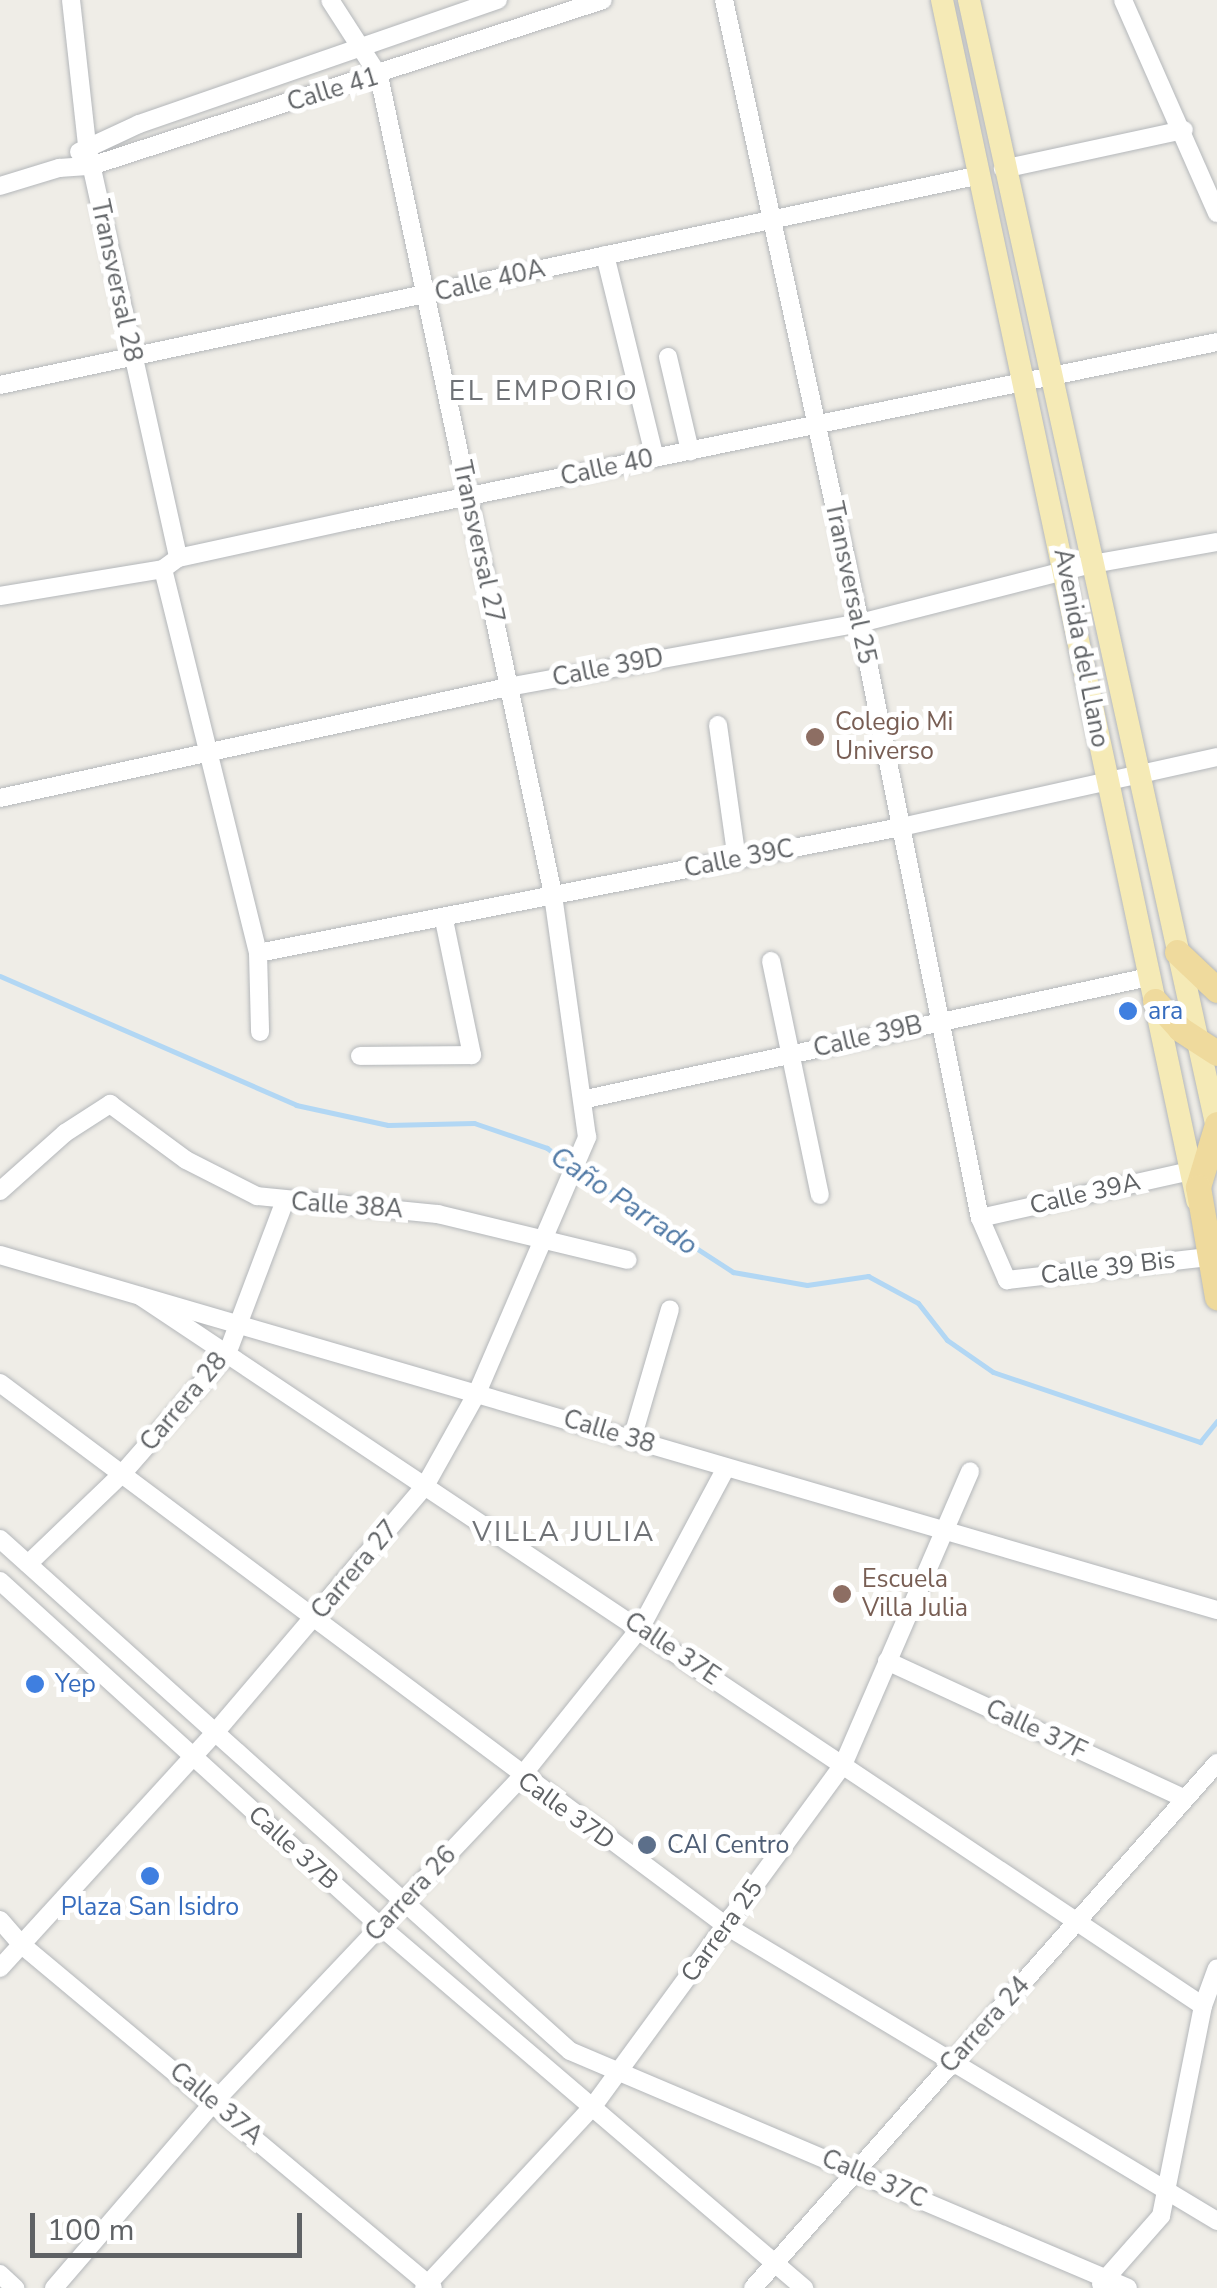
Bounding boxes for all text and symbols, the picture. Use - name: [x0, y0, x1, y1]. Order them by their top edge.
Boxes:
- street label: Calle 41: [284, 62, 382, 118]
- street label: Transversal 28: [84, 197, 148, 365]
- street label: Calle 40A: [432, 254, 548, 308]
- district label: EL EMPORIO: [449, 374, 639, 408]
- street label: Calle 40: [558, 444, 656, 492]
- street label: Transversal 27: [446, 458, 510, 626]
- street label: Transversal 25: [818, 499, 882, 667]
- street label: Avenida del Llano: [1047, 546, 1115, 750]
- street label: Calle 39D: [550, 643, 666, 693]
- place label: Colegio Mi Universo: [835, 708, 953, 767]
- marker: Colegio Mi Universo: [804, 726, 826, 748]
- street label: Calle 39C: [682, 834, 796, 884]
- place label: ara: [1148, 996, 1183, 1026]
- marker: ara: [1117, 1000, 1139, 1022]
- street label: Calle 39B: [811, 1010, 925, 1064]
- water label: Caño Parrado: [544, 1139, 704, 1263]
- street label: Calle 39A: [1027, 1167, 1143, 1221]
- street label: Calle 38A: [290, 1187, 404, 1225]
- street label: Calle 39 Bis: [1039, 1245, 1177, 1291]
- street label: Carrera 28: [134, 1347, 234, 1457]
- street label: Calle 38: [560, 1404, 658, 1460]
- street label: Carrera 27: [305, 1515, 405, 1625]
- district label: VILLA JULIA: [472, 1515, 656, 1549]
- place label: Escuela Villa Julia: [862, 1565, 968, 1624]
- marker: Escuela Villa Julia: [831, 1583, 853, 1605]
- street label: Calle 37E: [619, 1606, 725, 1692]
- place label: Yep: [55, 1669, 96, 1699]
- marker: Yep: [24, 1673, 46, 1695]
- street label: Calle 37F: [981, 1694, 1091, 1766]
- street label: Calle 37D: [512, 1766, 620, 1856]
- street label: Calle 37B: [242, 1800, 344, 1896]
- place label: CAI Centro: [667, 1830, 789, 1860]
- marker: CAI Centro: [636, 1834, 658, 1856]
- street label: Carrera 26: [359, 1840, 463, 1948]
- marker: Plaza San Isidro: [139, 1865, 161, 1887]
- street label: Carrera 25: [675, 1874, 769, 1988]
- place label: Plaza San Isidro: [61, 1892, 239, 1922]
- street label: Carrera 24: [934, 1971, 1036, 2079]
- street label: Calle 37A: [163, 2056, 269, 2152]
- street label: Calle 37C: [817, 2144, 931, 2214]
- scale bar: [35, 2193, 308, 2255]
- text: 100 m: [47, 2210, 134, 2251]

